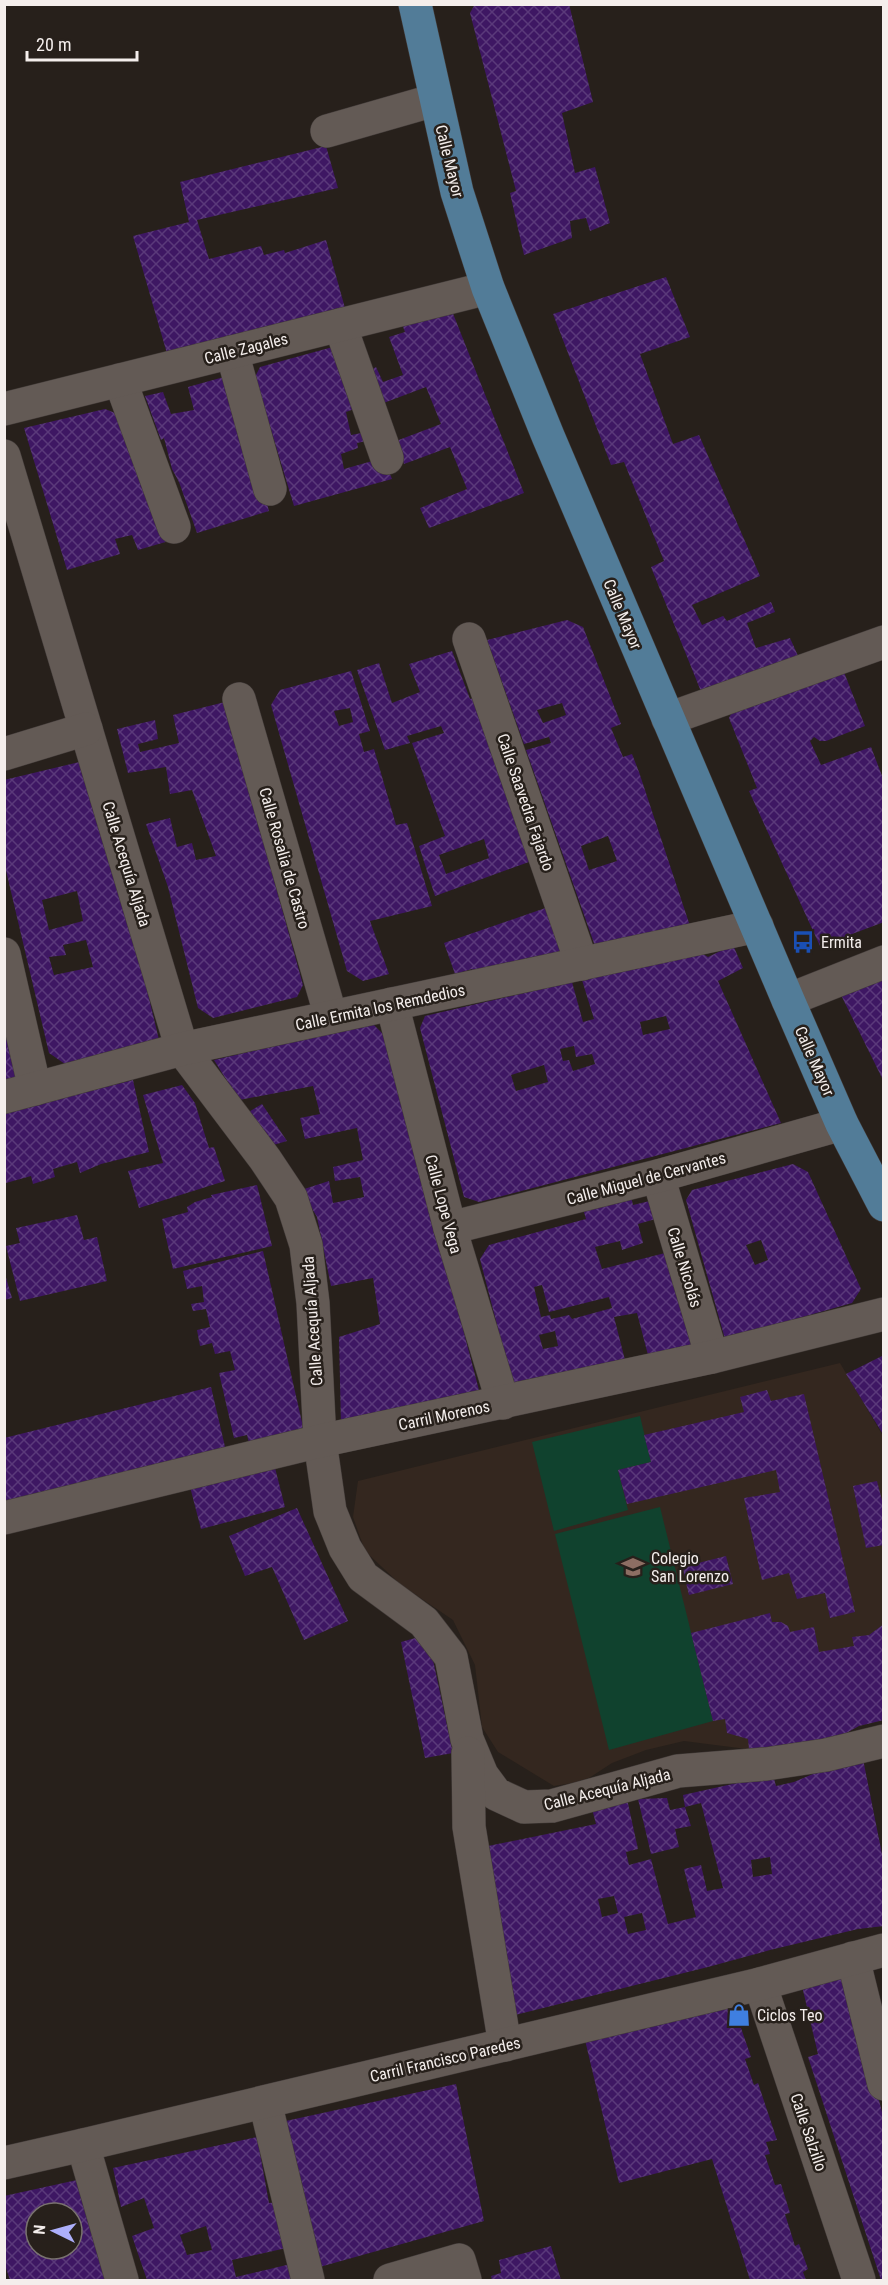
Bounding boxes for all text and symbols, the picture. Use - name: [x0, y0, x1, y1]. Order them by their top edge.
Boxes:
- scale bar: [27, 24, 136, 62]
- text: 20 m: [36, 34, 71, 55]
- street label: Calle Mayor: [431, 123, 468, 200]
- street label: Calle Zagales: [202, 329, 290, 368]
- street label: Calle Mayor: [599, 576, 646, 652]
- street label: Calle Saavedra Fajardo: [493, 731, 558, 873]
- street label: Calle Rosalia de Castro: [255, 785, 314, 931]
- street label: Calle Acequía Aljada: [98, 799, 155, 929]
- bus stop icon: Ermita: [790, 929, 816, 955]
- place label: Ermita: [821, 933, 862, 952]
- street label: Calle Ermita los Remdedios: [294, 980, 467, 1035]
- street label: Calle Mayor: [791, 1023, 838, 1099]
- street label: Calle Miguel de Cervantes: [565, 1148, 728, 1209]
- street label: Calle Lope Vega: [421, 1153, 466, 1256]
- street label: Calle Nicolás: [663, 1225, 706, 1310]
- street label: Calle Acequía Aljada: [298, 1255, 327, 1386]
- street label: Carril Morenos: [397, 1397, 492, 1434]
- place label: Colegio San Lorenzo: [651, 1549, 729, 1586]
- school or university icon: Colegio San Lorenzo: [620, 1554, 646, 1580]
- street label: Calle Acequía Aljada: [542, 1765, 672, 1814]
- shop icon: Ciclos Teo: [726, 2002, 752, 2028]
- place label: Ciclos Teo: [757, 2006, 823, 2025]
- street label: Carril Francisco Paredes: [368, 2033, 522, 2086]
- street label: Calle Salzillo: [786, 2091, 831, 2174]
- north arrow: [24, 2201, 84, 2261]
- text: N: [30, 2224, 49, 2235]

